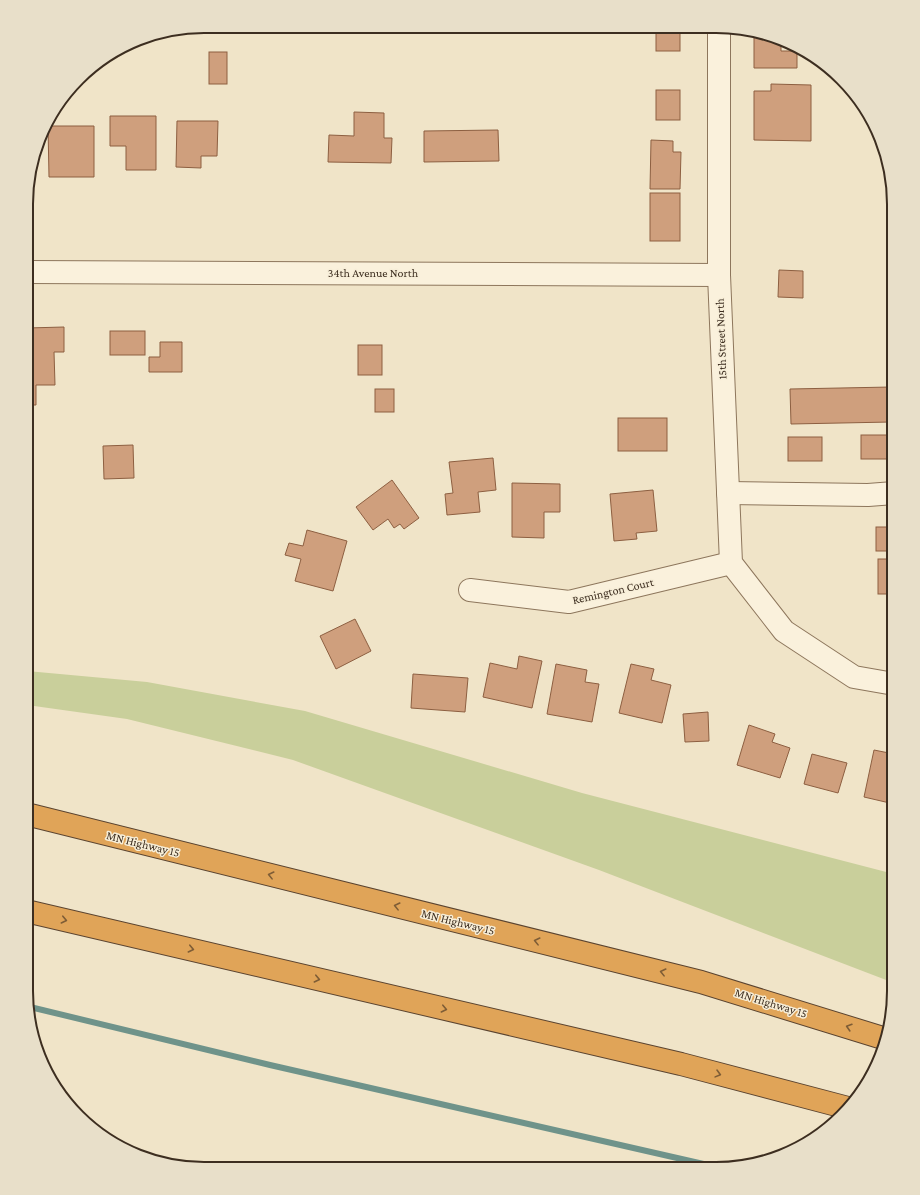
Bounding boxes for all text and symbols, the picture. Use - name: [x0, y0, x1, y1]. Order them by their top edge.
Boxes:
- street label: 34th Avenue North: [328, 266, 419, 280]
- street label: 15th Street North: [713, 298, 729, 380]
- street label: Remington Court: [571, 575, 656, 607]
- street label: MN Highway 15: [105, 828, 181, 860]
- one-way arrow: [267, 871, 274, 880]
- one-way arrow: [394, 903, 400, 911]
- street label: MN Highway 15: [420, 906, 496, 938]
- one-way arrow: [61, 915, 67, 923]
- one-way arrow: [533, 937, 540, 946]
- one-way arrow: [187, 945, 194, 953]
- one-way arrow: [660, 969, 666, 977]
- one-way arrow: [313, 974, 320, 983]
- street label: MN Highway 15: [733, 985, 809, 1021]
- one-way arrow: [441, 1004, 447, 1012]
- one-way arrow: [846, 1024, 853, 1032]
- one-way arrow: [715, 1069, 722, 1078]

